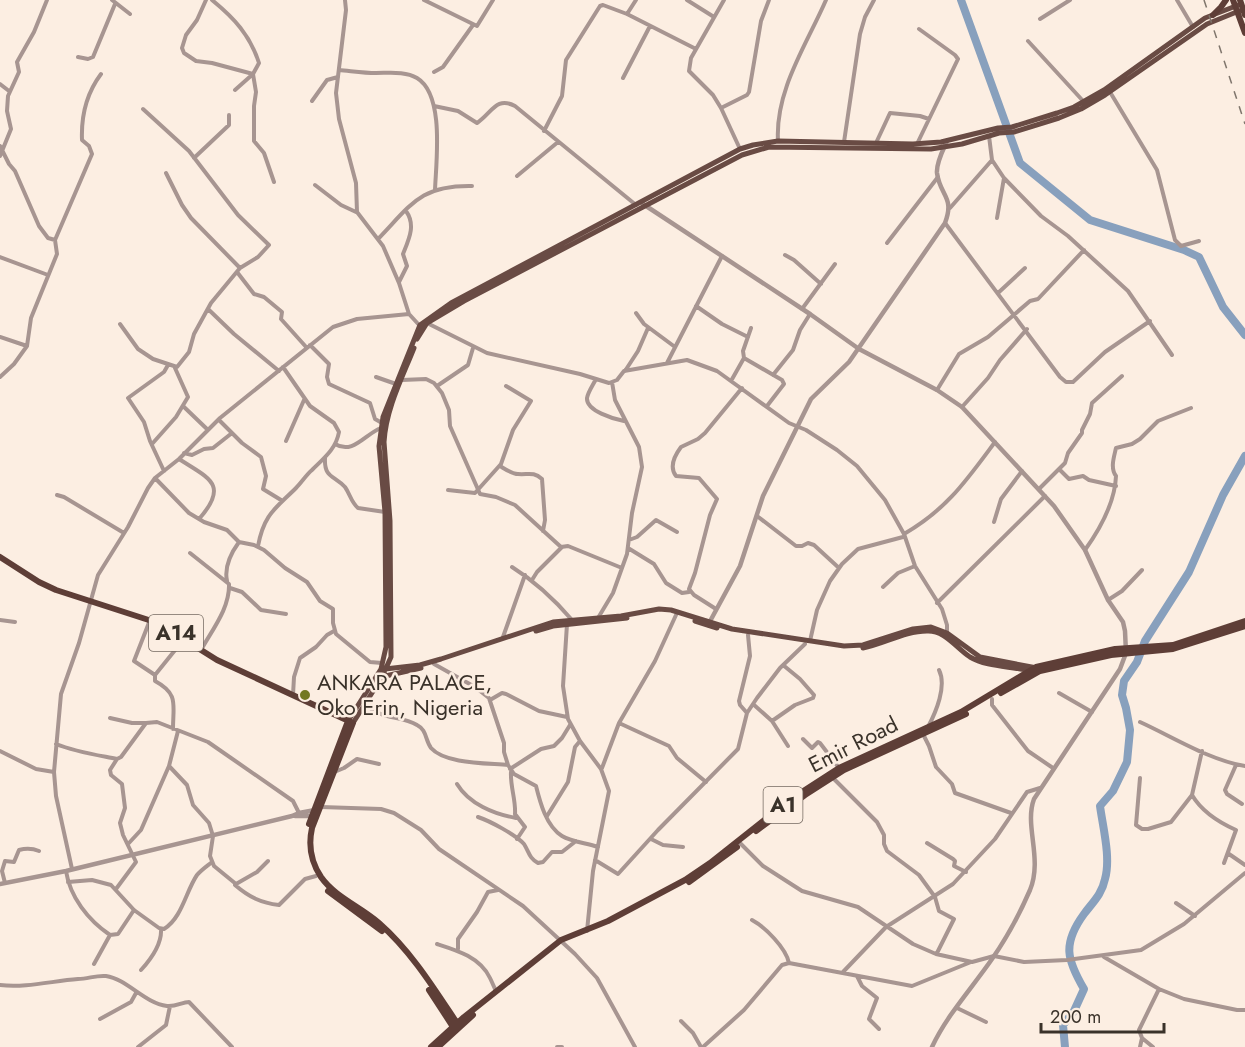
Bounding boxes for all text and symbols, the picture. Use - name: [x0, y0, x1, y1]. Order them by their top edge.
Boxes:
- road number: A14: [149, 615, 203, 651]
- place label: ANKARA PALACE, Oko Erin, Nigeria: [317, 666, 492, 723]
- marker: ANKARA PALACE, Oko Erin, Nigeria: [298, 688, 312, 702]
- street label: Emir Road: [803, 708, 903, 780]
- road number: A1: [764, 787, 802, 823]
- scale bar: [1041, 996, 1164, 1034]
- text: 200 m: [1050, 1004, 1101, 1030]

